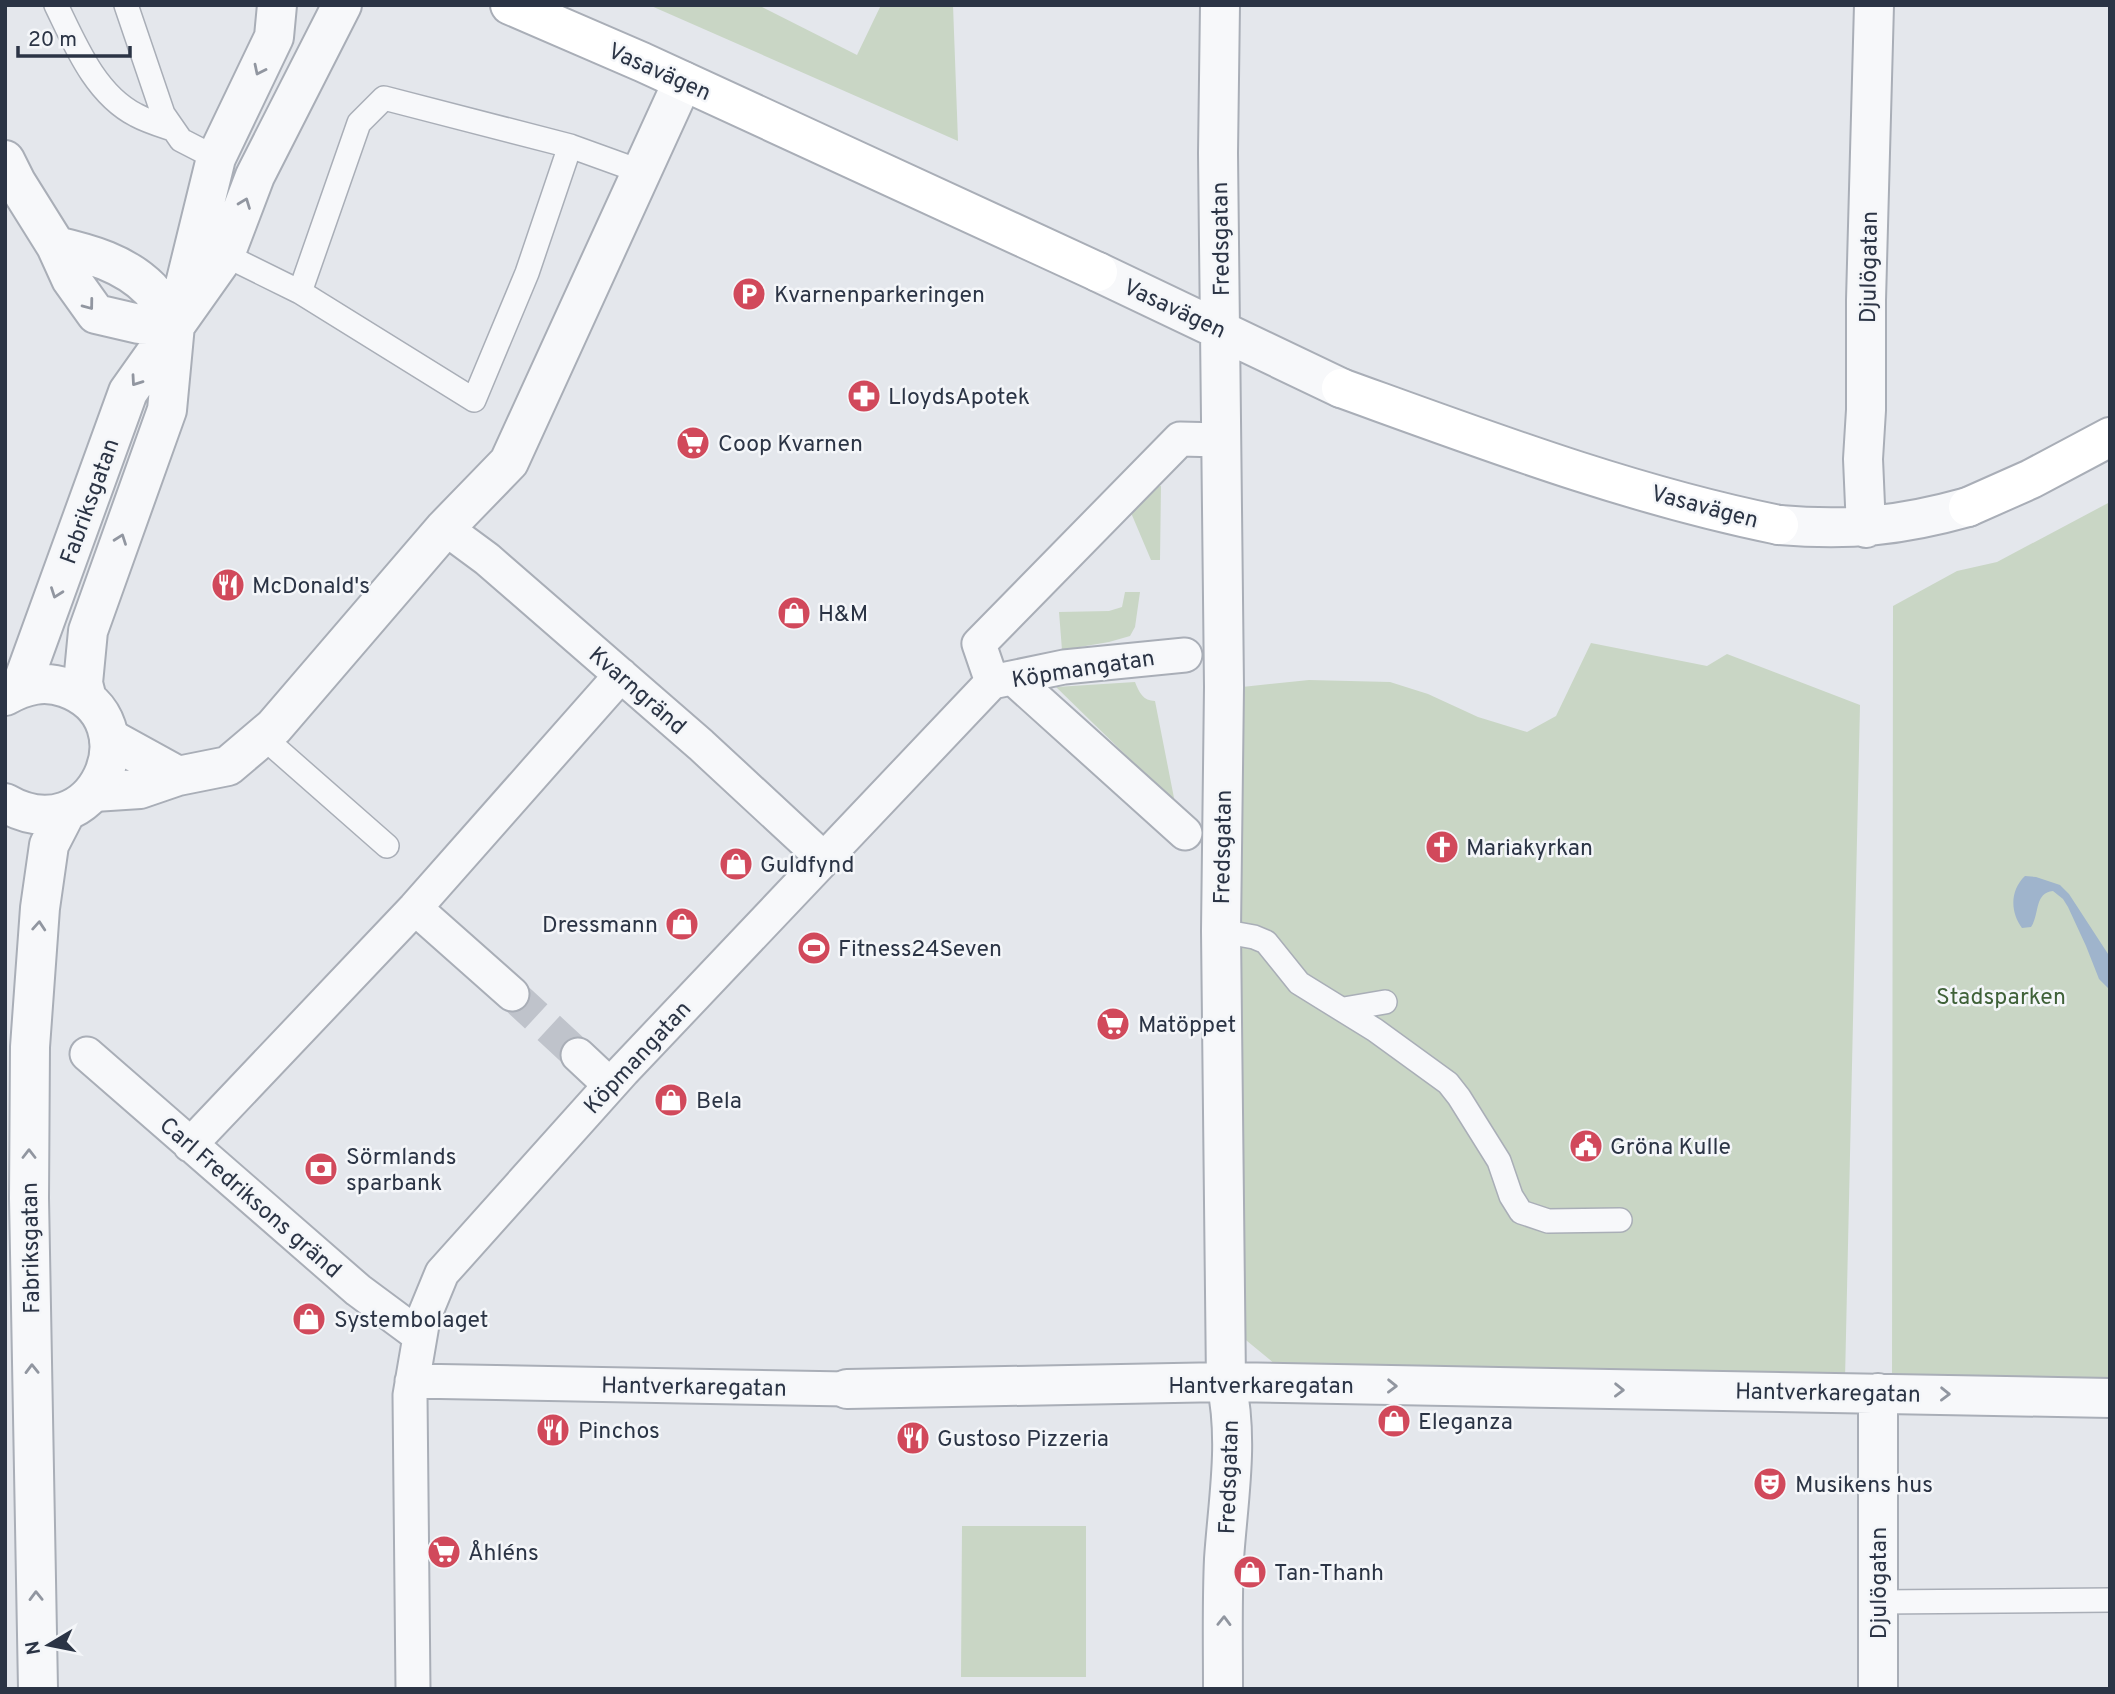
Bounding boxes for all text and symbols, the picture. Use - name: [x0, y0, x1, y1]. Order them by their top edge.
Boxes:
- scale bar: [18, 14, 130, 58]
- text: 20 m: [28, 27, 77, 54]
- street label: Vasavägen: [603, 38, 715, 109]
- one-way arrow: [253, 63, 267, 75]
- street label: Fredsgatan: [1207, 181, 1238, 296]
- one-way arrow: [237, 197, 251, 209]
- street label: Djulögatan: [1855, 211, 1886, 323]
- street label: Vasavägen: [1118, 274, 1230, 347]
- parking icon: Kvarnenparkeringen: [730, 275, 768, 313]
- place label: Kvarnenparkeringen: [774, 282, 985, 311]
- one-way arrow: [81, 297, 94, 310]
- one-way arrow: [132, 373, 144, 386]
- pharmacy icon: LloydsApotek: [845, 377, 883, 415]
- place label: LloydsApotek: [888, 384, 1030, 413]
- supermarket icon: Coop Kvarnen: [674, 424, 712, 462]
- place label: Coop Kvarnen: [718, 431, 863, 460]
- street label: Fabriksgatan: [55, 435, 127, 569]
- street label: Vasavägen: [1648, 480, 1761, 537]
- one-way arrow: [113, 533, 127, 545]
- restaurant icon: McDonald's: [209, 566, 247, 604]
- place label: McDonald's: [252, 573, 370, 602]
- one-way arrow: [50, 587, 64, 599]
- shop icon: H&M: [775, 594, 813, 632]
- place label: H&M: [818, 601, 868, 630]
- street label: Kvarngränd: [582, 642, 691, 742]
- street label: Köpmangatan: [1010, 645, 1157, 696]
- street label: Fredsgatan: [1209, 790, 1240, 905]
- church icon: Mariakyrkan: [1423, 828, 1461, 866]
- place label: Mariakyrkan: [1466, 835, 1593, 864]
- shop icon: Guldfynd: [717, 845, 755, 883]
- place label: Guldfynd: [760, 852, 854, 881]
- shop icon: Dressmann: [663, 905, 701, 943]
- place label: Dressmann: [542, 912, 658, 941]
- one-way arrow: [31, 921, 46, 932]
- sports icon: Fitness24Seven: [795, 929, 833, 967]
- place label: Fitness24Seven: [838, 936, 1002, 965]
- park label: Stadsparken: [1936, 984, 2066, 1013]
- street label: Köpmangatan: [579, 996, 699, 1121]
- supermarket icon: Matöppet: [1094, 1005, 1132, 1043]
- place label: Matöppet: [1138, 1012, 1236, 1041]
- shop icon: Bela: [652, 1081, 690, 1119]
- place label: Bela: [696, 1088, 742, 1117]
- street label: Carl Fredriksons gränd: [152, 1112, 346, 1286]
- public building icon: Gröna Kulle: [1567, 1127, 1605, 1165]
- place label: Gröna Kulle: [1610, 1134, 1731, 1163]
- place label: Sörmlands sparbank: [346, 1144, 457, 1199]
- one-way arrow: [21, 1148, 37, 1158]
- bank icon: Sörmlands sparbank: [302, 1150, 340, 1188]
- street label: Fabriksgatan: [17, 1182, 48, 1314]
- shop icon: Systembolaget: [290, 1300, 328, 1338]
- place label: Systembolaget: [334, 1307, 488, 1336]
- one-way arrow: [24, 1363, 39, 1374]
- street label: Hantverkaregatan: [601, 1372, 787, 1405]
- street label: Hantverkaregatan: [1168, 1373, 1354, 1402]
- one-way arrow: [1387, 1378, 1398, 1393]
- street label: Hantverkaregatan: [1735, 1378, 1921, 1411]
- one-way arrow: [1615, 1382, 1625, 1398]
- one-way arrow: [1940, 1386, 1951, 1402]
- shop icon: Eleganza: [1375, 1402, 1413, 1440]
- place label: Eleganza: [1418, 1409, 1513, 1438]
- restaurant icon: Pinchos: [534, 1411, 572, 1449]
- place label: Pinchos: [578, 1418, 660, 1447]
- restaurant icon: Gustoso Pizzeria: [894, 1419, 932, 1457]
- street label: Fredsgatan: [1214, 1419, 1247, 1535]
- place label: Gustoso Pizzeria: [937, 1426, 1109, 1455]
- theatre icon: Musikens hus: [1751, 1465, 1789, 1503]
- place label: Musikens hus: [1795, 1472, 1933, 1501]
- street label: Djulögatan: [1866, 1527, 1895, 1639]
- supermarket icon: Åhléns: [425, 1533, 463, 1571]
- place label: Åhléns: [468, 1539, 539, 1569]
- shop icon: Tan-Thanh: [1231, 1553, 1269, 1591]
- place label: Tan-Thanh: [1274, 1560, 1384, 1589]
- one-way arrow: [28, 1590, 44, 1601]
- north arrow: [14, 1610, 84, 1680]
- one-way arrow: [1216, 1615, 1232, 1625]
- text: N: [21, 1639, 47, 1656]

